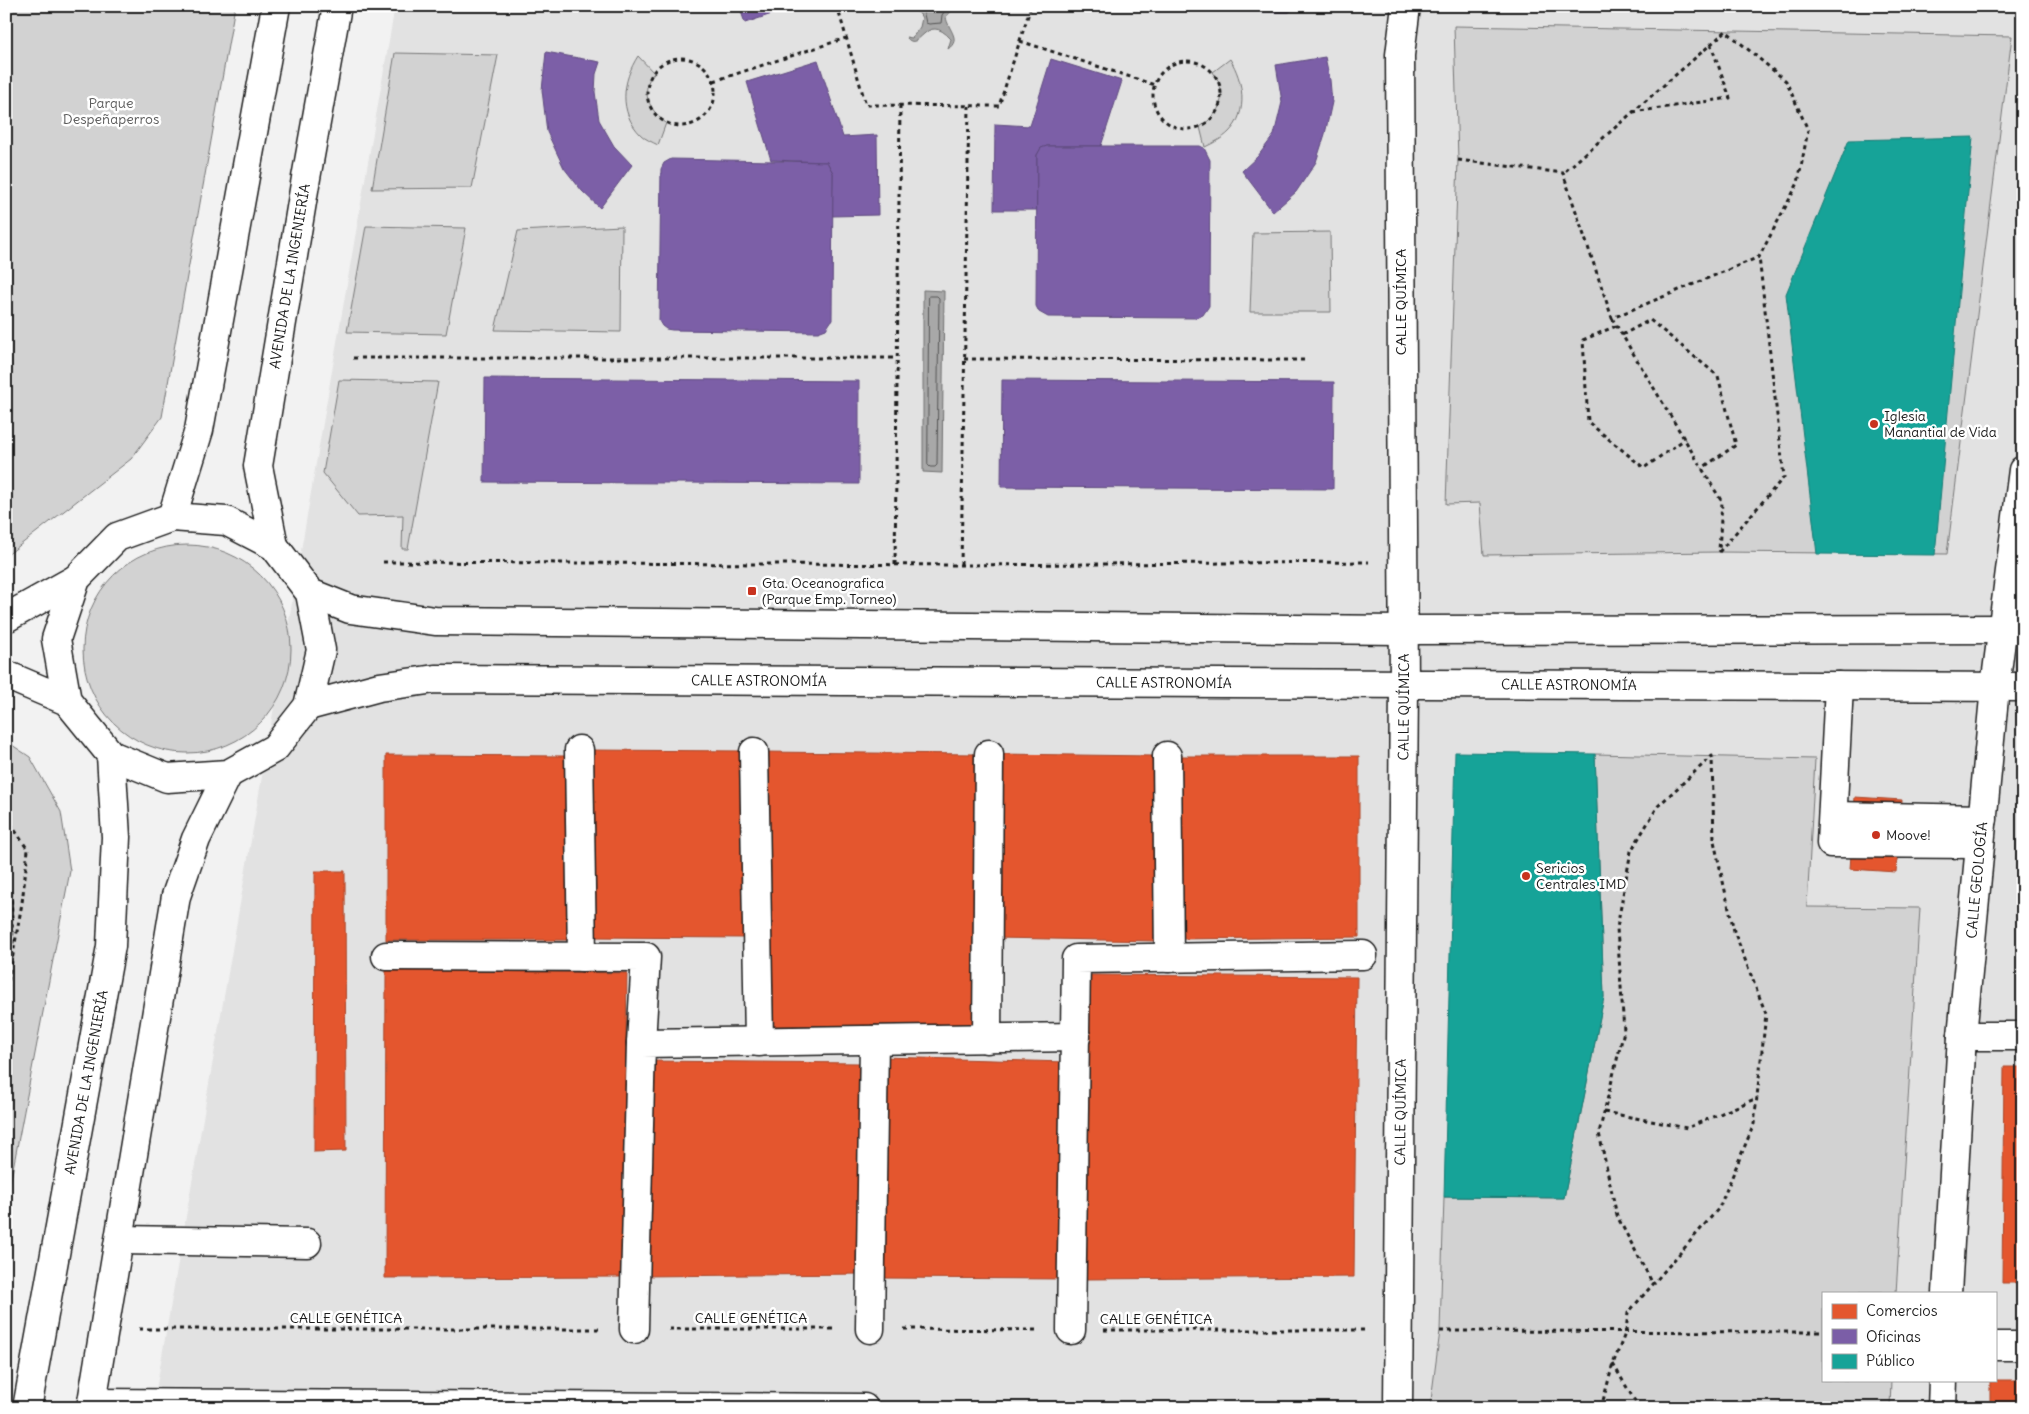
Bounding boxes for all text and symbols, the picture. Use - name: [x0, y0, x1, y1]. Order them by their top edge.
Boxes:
- park label: Parque Despeñaperros: [63, 94, 159, 128]
- street label: AVENIDA DE LA INGENIERÍA: [265, 182, 314, 370]
- street label: CALLE QUÍMICA: [1392, 249, 1410, 355]
- place label: Iglesia Manantial de Vida: [1884, 407, 1997, 441]
- marker: Iglesia Manantial de Vida: [1868, 418, 1880, 430]
- place label: Gta. Oceanografica (Parque Emp. Torneo): [762, 574, 896, 608]
- marker: Gta. Oceanografica (Parque Emp. Torneo): [746, 585, 758, 597]
- street label: CALLE QUÍMICA: [1394, 654, 1413, 760]
- street label: CALLE ASTRONOMÍA: [691, 671, 827, 690]
- street label: CALLE ASTRONOMÍA: [1096, 673, 1232, 692]
- street label: CALLE ASTRONOMÍA: [1501, 675, 1637, 694]
- street label: CALLE GEOLOGÍA: [1962, 821, 1991, 939]
- place label: Moove!: [1886, 826, 1931, 844]
- marker: Moove!: [1870, 829, 1882, 841]
- place label: Sericios Centrales IMD: [1536, 859, 1626, 893]
- marker: Sericios Centrales IMD: [1520, 870, 1532, 882]
- street label: AVENIDA DE LA INGENIERÍA: [61, 989, 112, 1176]
- street label: CALLE QUÍMICA: [1391, 1059, 1410, 1165]
- legend: [1822, 1292, 1996, 1382]
- text: Comercios: [1866, 1301, 1938, 1320]
- street label: CALLE GENÉTICA: [290, 1309, 402, 1327]
- street label: CALLE GENÉTICA: [695, 1309, 807, 1327]
- street label: CALLE GENÉTICA: [1100, 1310, 1212, 1328]
- text: Oficinas: [1866, 1327, 1921, 1346]
- text: Público: [1866, 1351, 1915, 1370]

